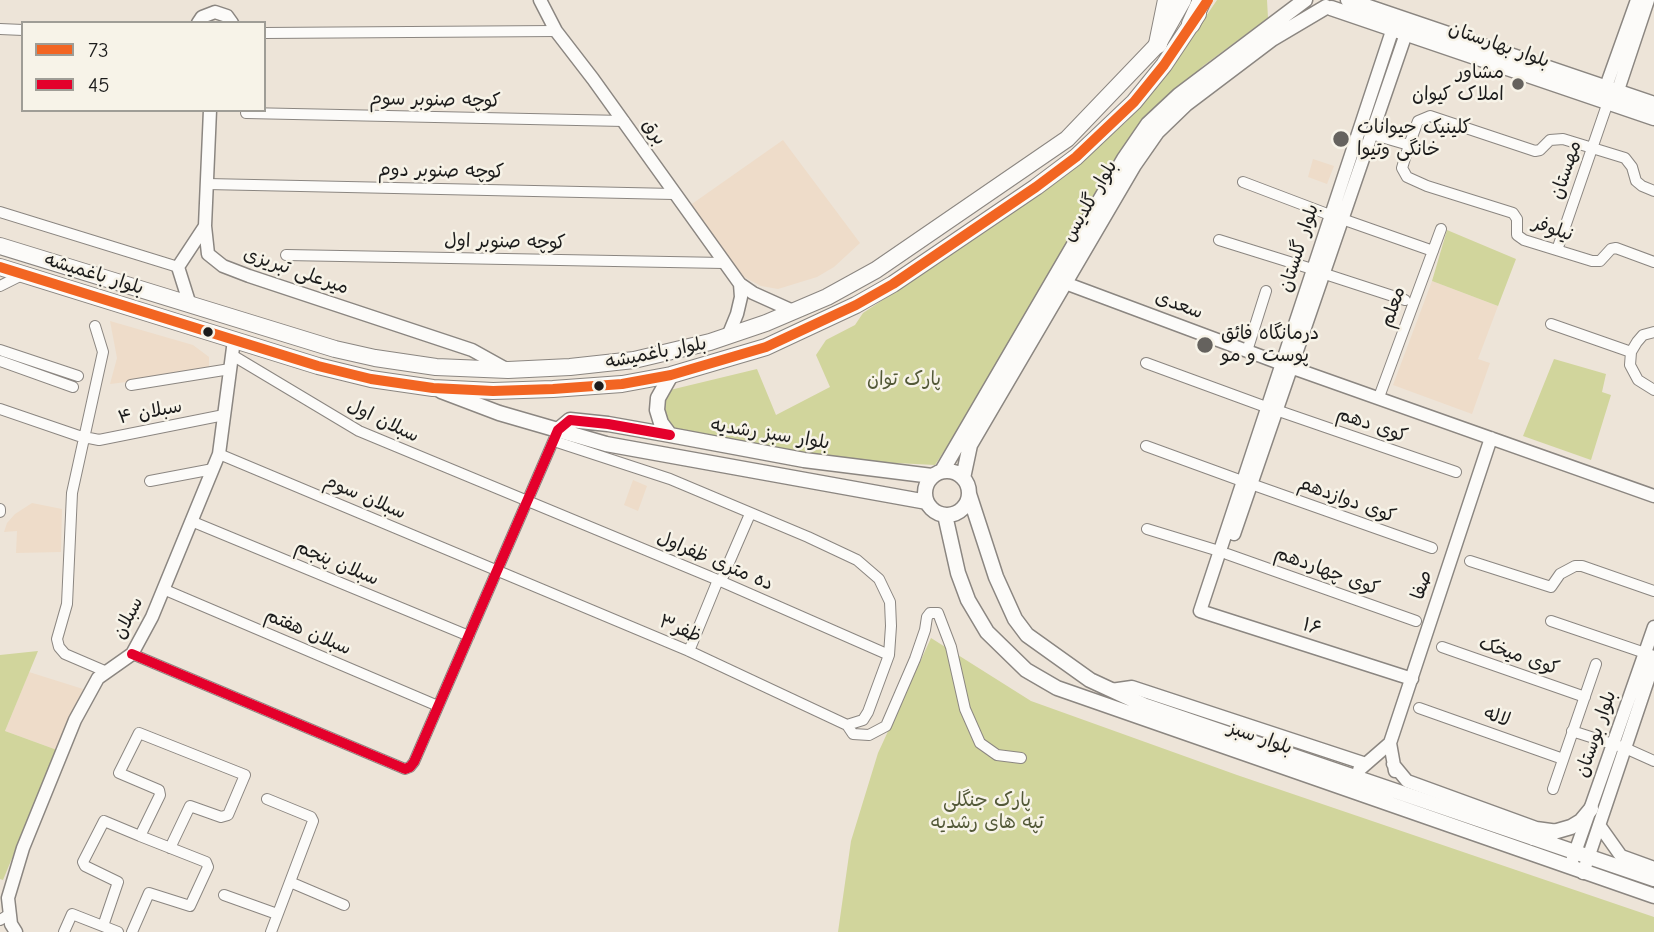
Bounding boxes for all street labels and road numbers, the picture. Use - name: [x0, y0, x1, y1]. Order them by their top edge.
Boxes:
- street label: بلوار بهارستان: [1446, 17, 1552, 73]
- street label: کوچه صنوبر سوم: [369, 87, 501, 113]
- street label: برق: [637, 114, 671, 150]
- street label: مهستان: [1545, 138, 1587, 202]
- street label: بلوار گلدیس: [1058, 156, 1122, 246]
- street label: کوچه صنوبر دوم: [378, 158, 504, 184]
- street label: بلوار گلستان: [1274, 201, 1324, 295]
- street label: نیلوفر: [1530, 212, 1576, 246]
- street label: کوچه صنوبر اول: [444, 230, 566, 254]
- street label: میرعلی تبریزی: [240, 242, 352, 300]
- street label: بلوار باغمیشه: [42, 248, 146, 300]
- street label: معلم: [1375, 284, 1411, 330]
- street label: سعدی: [1152, 286, 1206, 324]
- street label: بلوار باغمیشه: [604, 332, 708, 374]
- street label: سبلان اول: [343, 394, 423, 448]
- street label: سبلان ۴: [116, 395, 184, 429]
- street label: کوی دهم: [1334, 402, 1410, 448]
- street label: بلوار سبز رشدیه: [709, 413, 831, 455]
- street label: سبلان سوم: [321, 470, 409, 524]
- street label: کوی دوازدهم: [1295, 472, 1399, 528]
- street label: ده متری ظفراول: [653, 526, 777, 596]
- street label: سبلان پنجم: [292, 535, 382, 591]
- street label: کوی چهاردهم: [1271, 541, 1383, 601]
- street label: صفا: [1407, 567, 1437, 603]
- street label: سبلان: [108, 593, 148, 643]
- street label: سبلان هفتم: [261, 604, 355, 660]
- street label: ظفر۳: [655, 610, 705, 648]
- street label: ۱۶: [1300, 613, 1324, 641]
- street label: کوی میخک: [1476, 632, 1562, 680]
- street label: بلوار بوستان: [1571, 688, 1621, 780]
- street label: لاله: [1481, 702, 1513, 732]
- street label: بلوار سبز: [1225, 716, 1295, 760]

